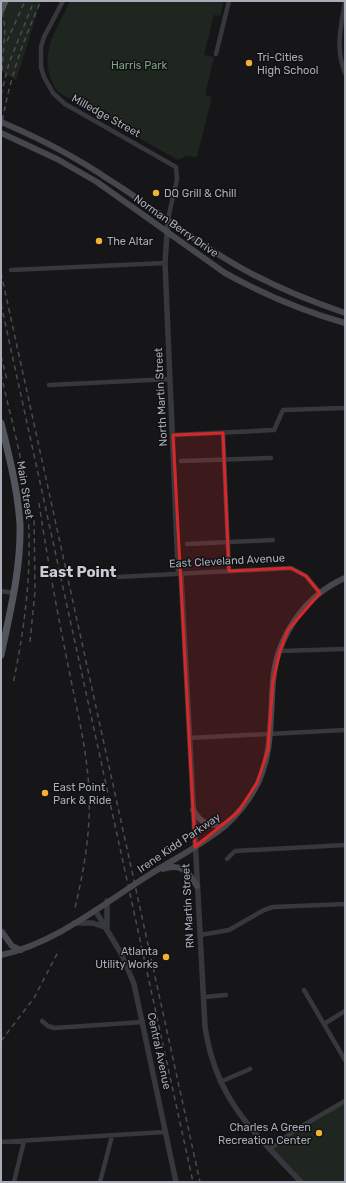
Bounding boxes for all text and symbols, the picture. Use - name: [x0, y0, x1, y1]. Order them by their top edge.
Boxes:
- place label: Tri-Cities High School: [257, 51, 318, 77]
- marker: Tri-Cities High School: [244, 58, 254, 68]
- park label: Harris Park: [111, 59, 167, 72]
- street label: Milledge Street: [69, 92, 143, 141]
- place label: DQ Grill & Chill: [164, 187, 236, 200]
- marker: DQ Grill & Chill: [151, 188, 161, 198]
- street label: Norman Berry Drive: [131, 192, 221, 260]
- place label: The Altar: [107, 235, 154, 248]
- marker: The Altar: [94, 236, 104, 246]
- street label: North Martin Street: [152, 347, 170, 447]
- street label: Main Street: [14, 460, 36, 521]
- street label: East Cleveland Avenue: [169, 551, 285, 571]
- district label: East Point: [40, 563, 116, 581]
- place label: East Point Park & Ride: [53, 781, 111, 807]
- marker: East Point Park & Ride: [40, 788, 50, 798]
- street label: Irene Kidd Parkway: [135, 810, 223, 876]
- street label: RN Martin Street: [179, 863, 197, 949]
- place label: Atlanta Utility Works: [95, 945, 158, 971]
- marker: Atlanta Utility Works: [161, 952, 171, 962]
- street label: Central Avenue: [145, 1011, 173, 1091]
- place label: Charles A Green Recreation Center: [218, 1121, 312, 1147]
- marker: Charles A Green Recreation Center: [314, 1128, 324, 1138]

